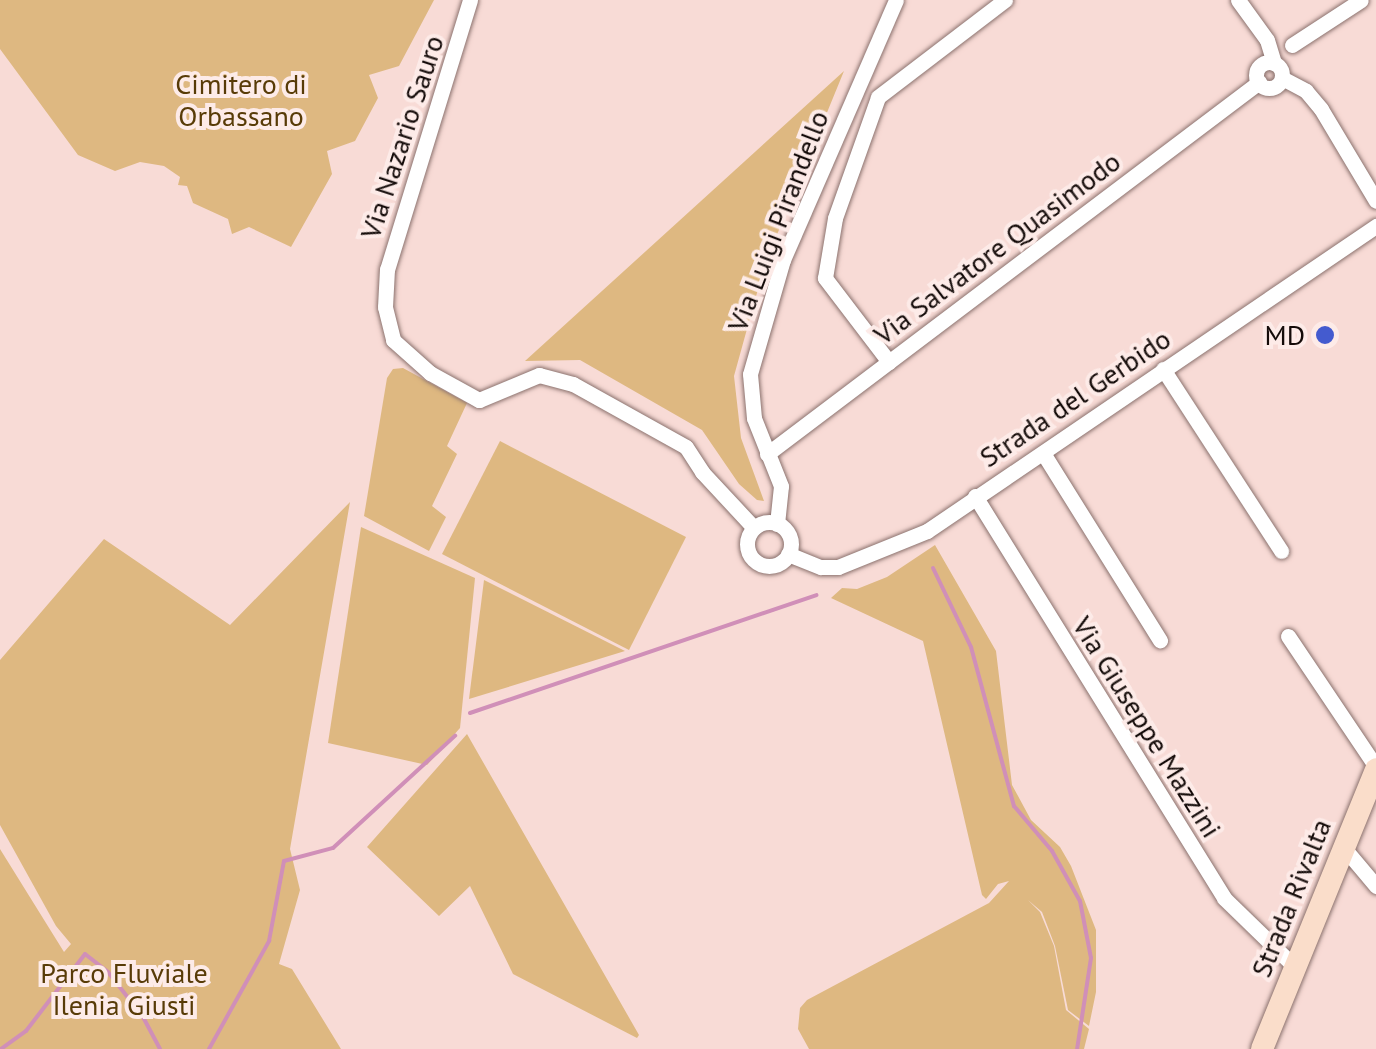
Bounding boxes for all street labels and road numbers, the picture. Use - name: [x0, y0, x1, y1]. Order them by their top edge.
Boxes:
- street label: Via Nazario Sauro: [353, 31, 451, 243]
- street label: Via Luigi Pirandello: [720, 106, 836, 336]
- street label: Via Salvatore Quasimodo: [867, 144, 1127, 352]
- street label: Strada del Gerbido: [973, 322, 1177, 474]
- street label: Via Giuseppe Mazzini: [1065, 610, 1229, 844]
- street label: Strada Rivalta: [1244, 814, 1338, 982]

